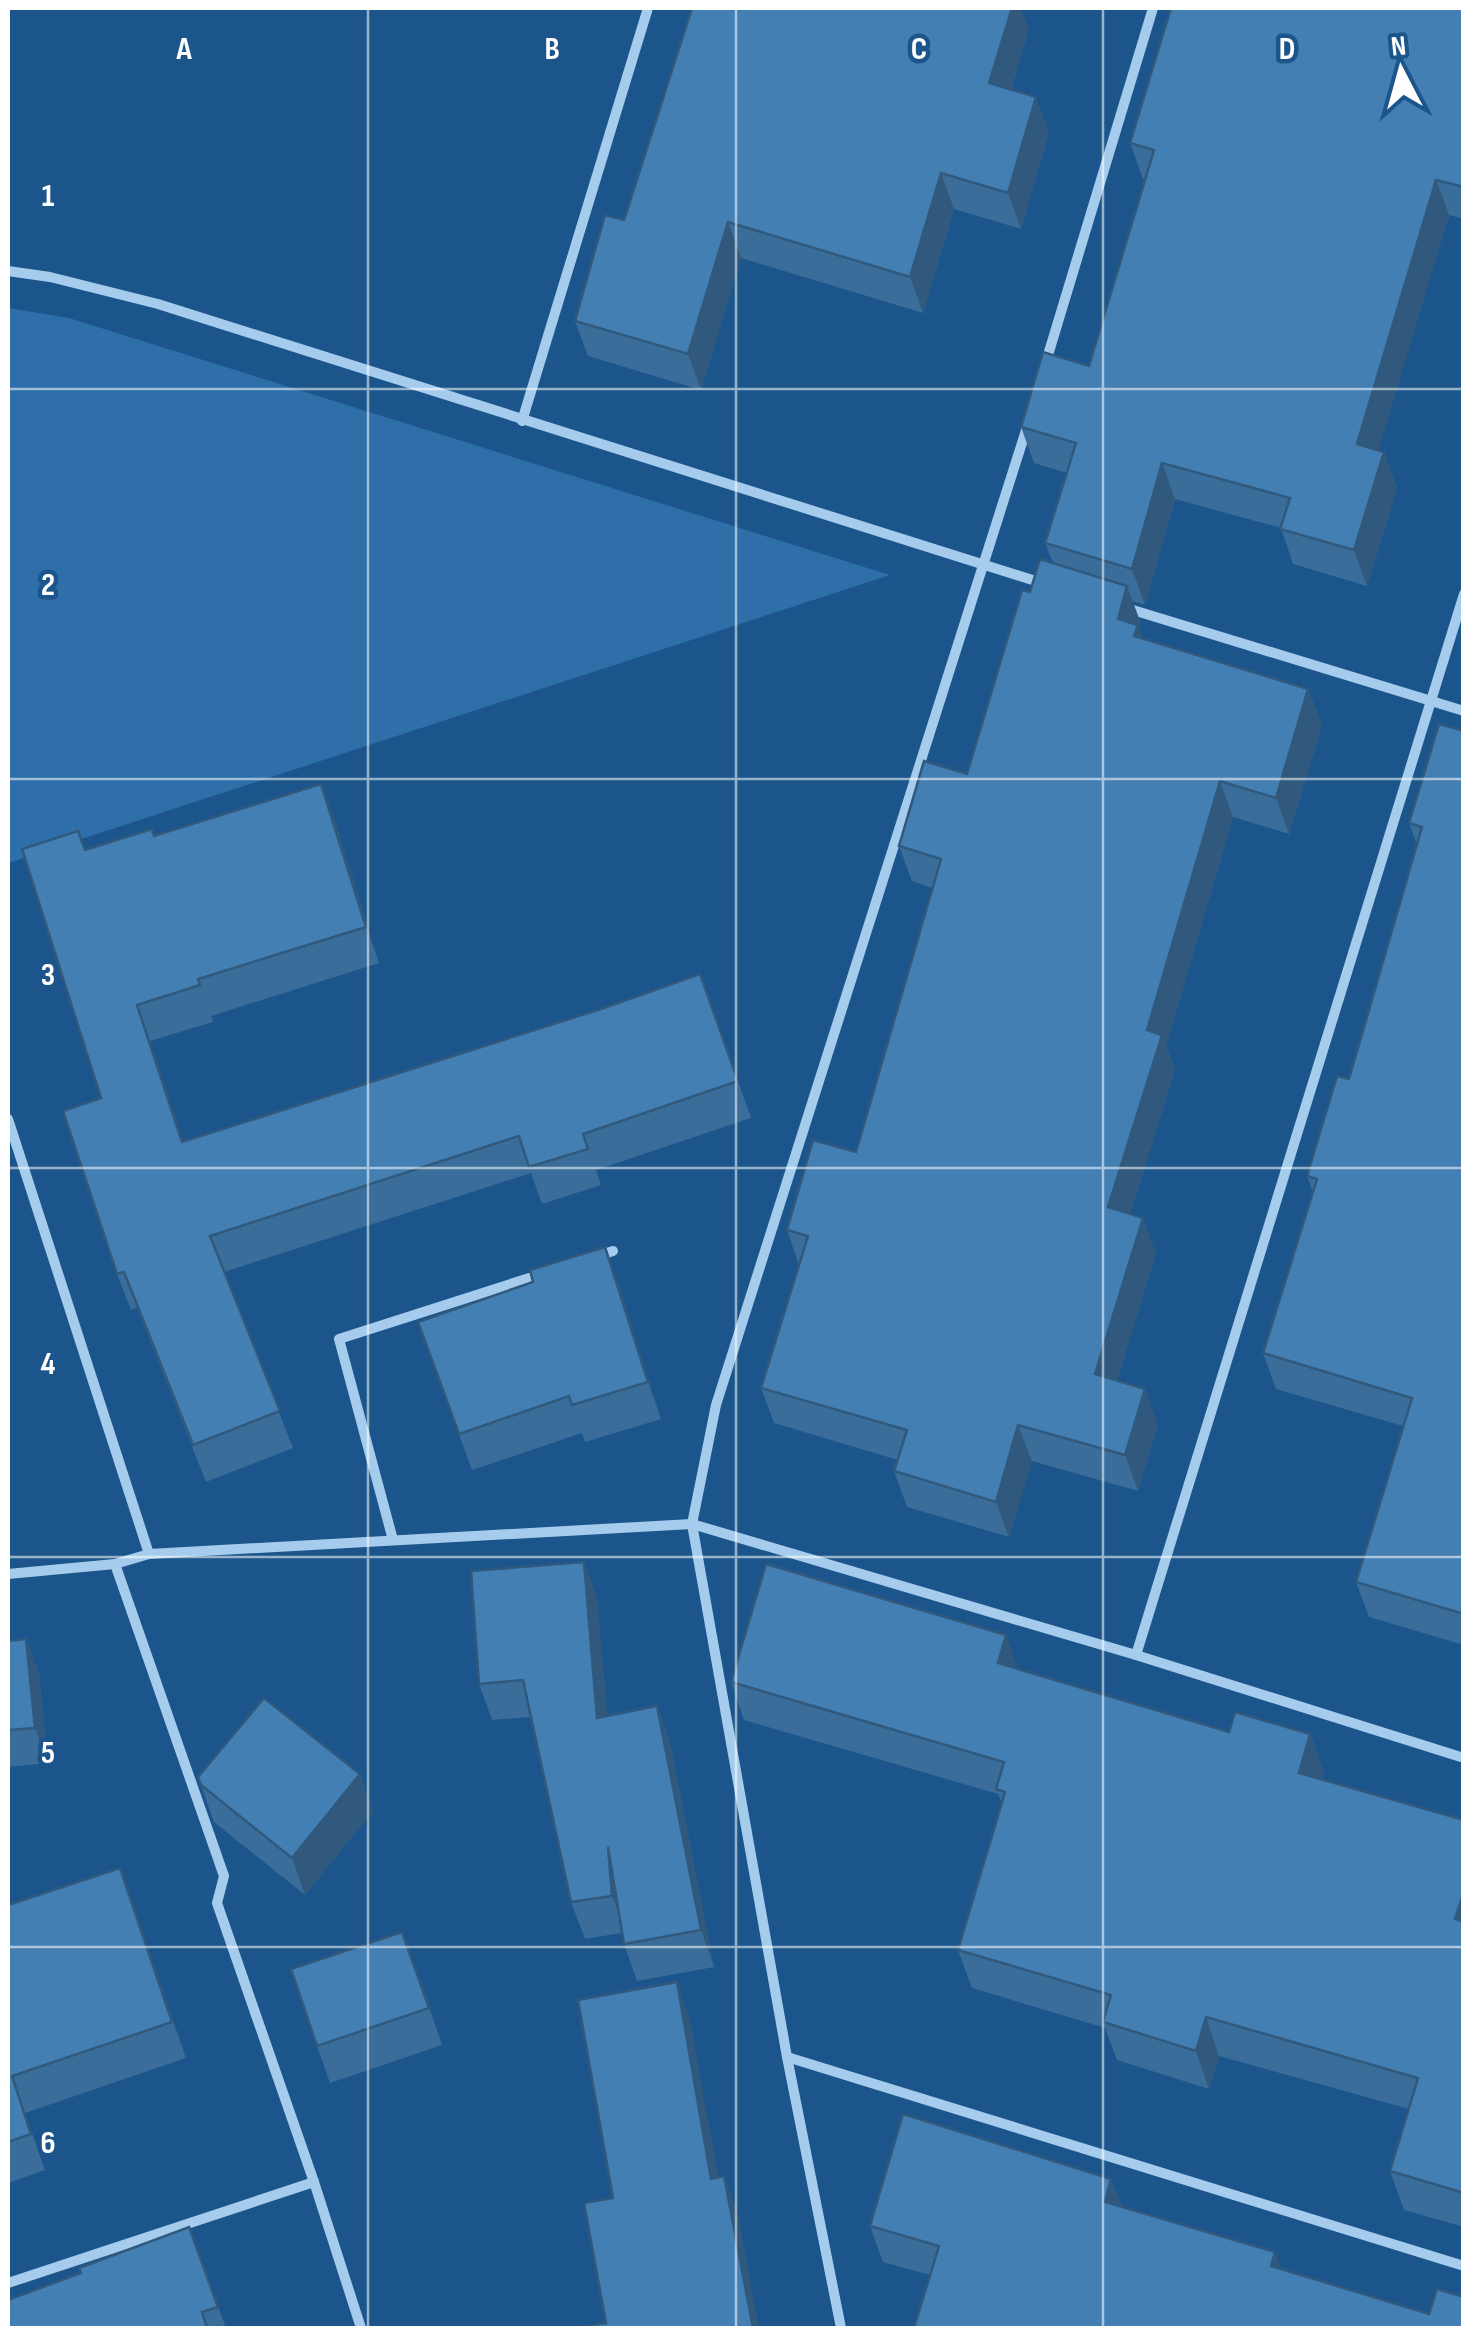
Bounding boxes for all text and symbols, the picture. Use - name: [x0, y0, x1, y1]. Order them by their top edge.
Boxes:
- north arrow: [1351, 20, 1451, 120]
- text: N: [1389, 29, 1408, 64]
- text: A: [175, 30, 192, 69]
- text: B: [544, 30, 560, 69]
- text: C: [911, 30, 927, 69]
- text: D: [1279, 30, 1295, 69]
- text: 1: [42, 177, 55, 216]
- text: 2: [41, 566, 55, 605]
- text: 3: [41, 956, 55, 995]
- text: 4: [41, 1345, 56, 1384]
- text: 5: [41, 1734, 55, 1773]
- text: 6: [40, 2124, 56, 2163]

